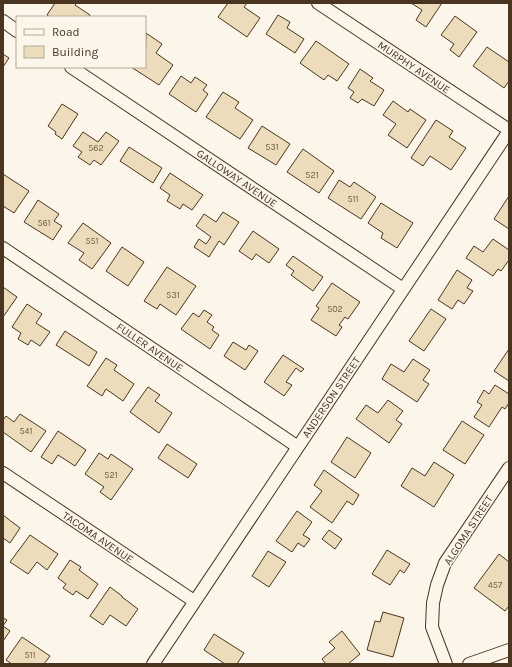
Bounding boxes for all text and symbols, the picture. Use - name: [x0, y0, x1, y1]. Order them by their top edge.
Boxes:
- legend: [16, 16, 146, 68]
- text: Road: [52, 25, 80, 39]
- street label: MURPHY AVENUE: [375, 38, 452, 96]
- text: Building: [52, 45, 99, 59]
- house number: 531: [265, 142, 279, 152]
- house number: 562: [88, 143, 104, 153]
- street label: GALLOWAY AVENUE: [194, 147, 279, 210]
- house number: 521: [305, 170, 319, 180]
- house number: 511: [347, 194, 359, 204]
- house number: 561: [37, 218, 51, 228]
- house number: 551: [85, 236, 99, 246]
- house number: 531: [166, 290, 180, 300]
- house number: 502: [327, 304, 343, 314]
- street label: FULLER AVENUE: [114, 320, 186, 375]
- street label: ANDERSON STREET: [300, 354, 364, 440]
- house number: 541: [19, 426, 33, 436]
- house number: 521: [104, 470, 118, 480]
- street label: ALGOMA STREET: [441, 493, 496, 568]
- street label: TACOMA AVENUE: [60, 509, 136, 566]
- house number: 457: [488, 580, 503, 590]
- house number: 511: [24, 650, 36, 660]

